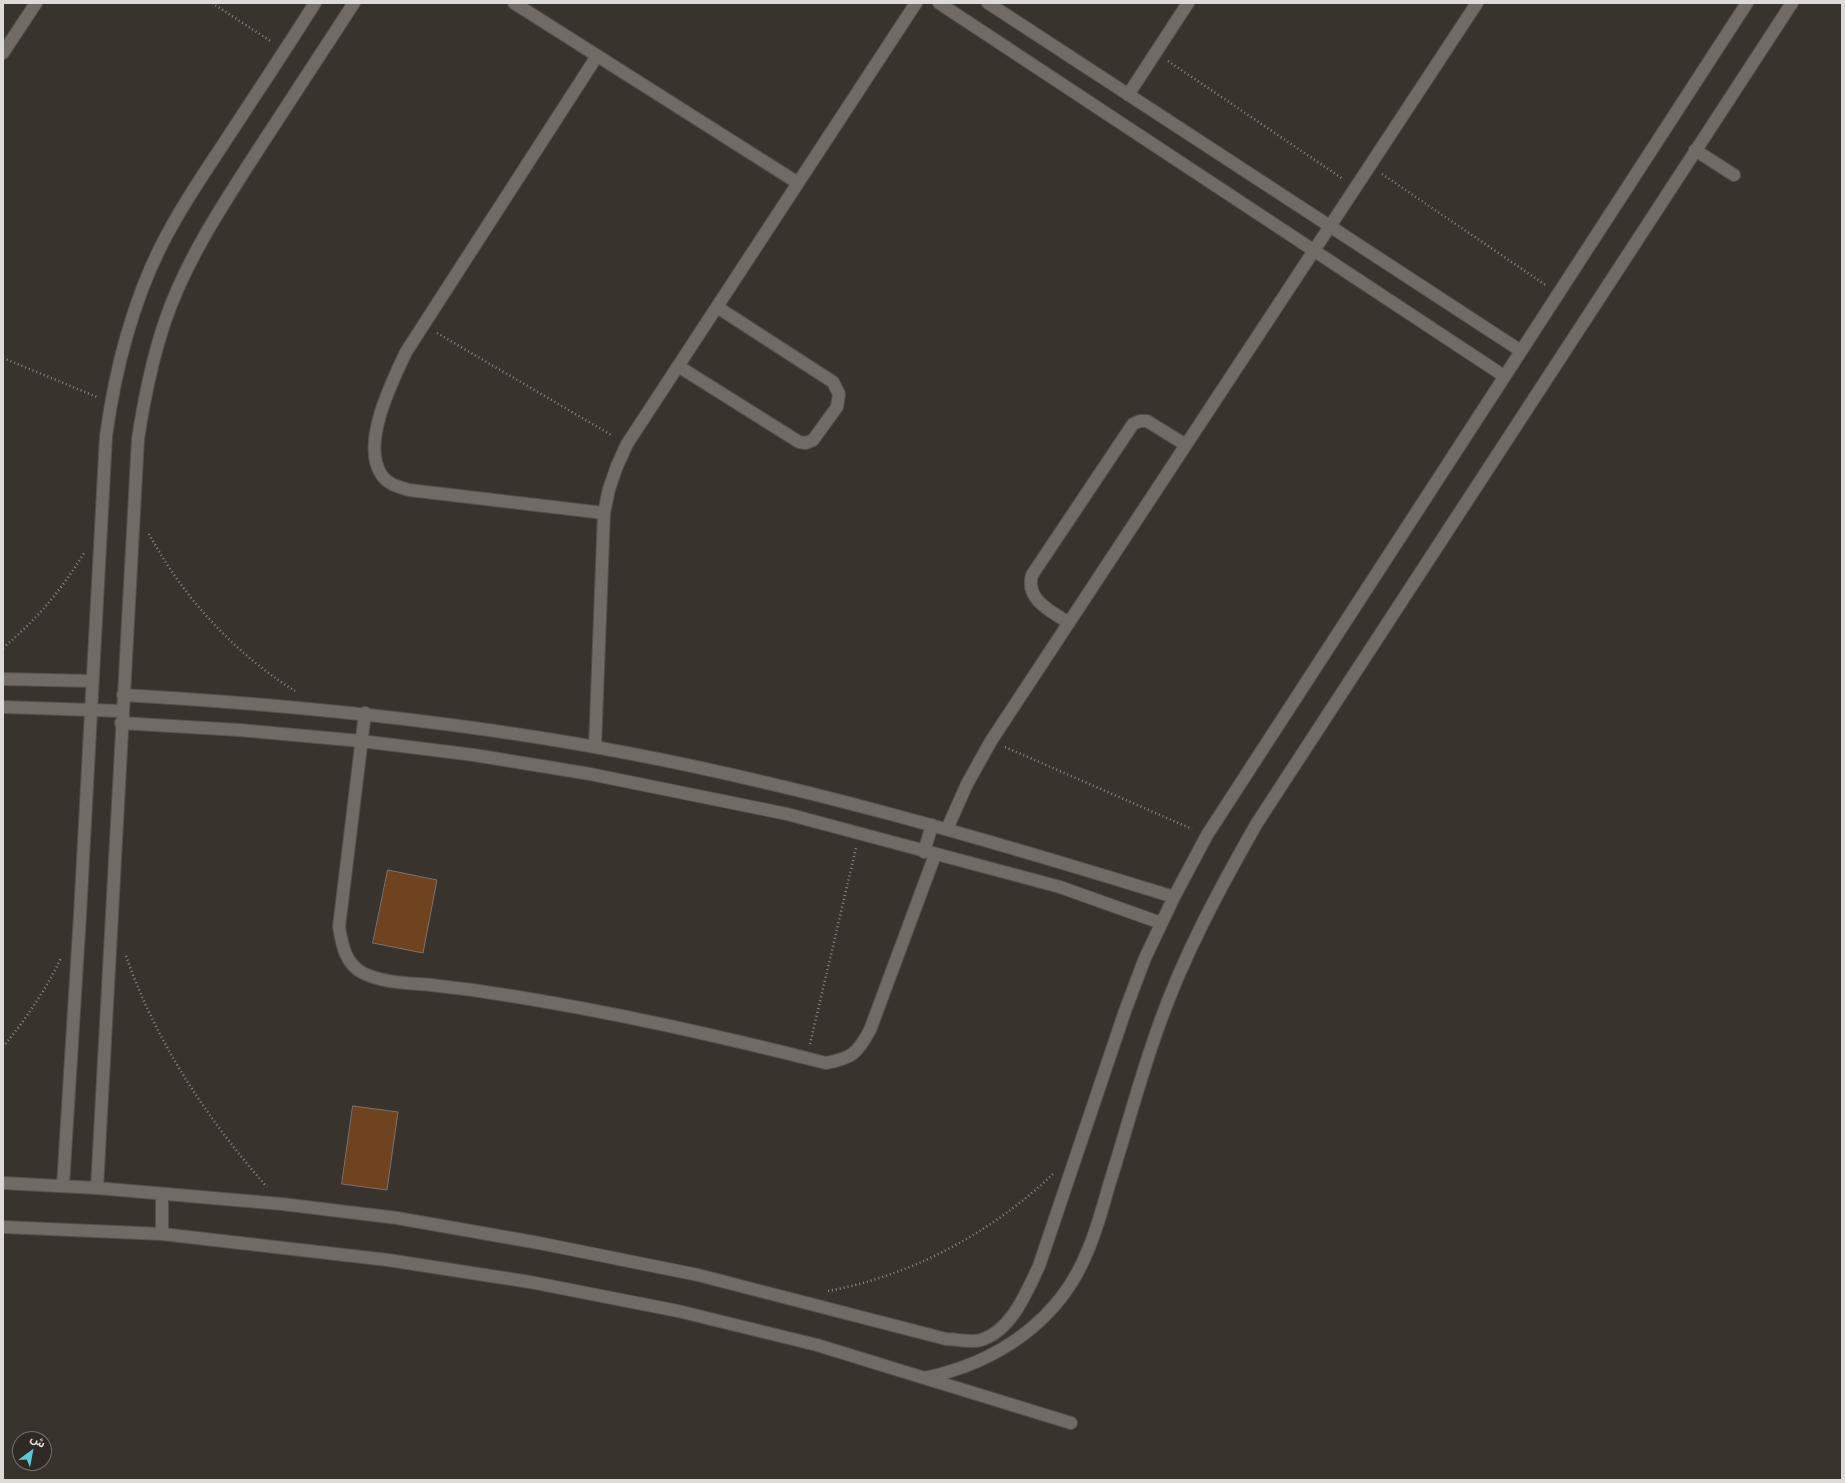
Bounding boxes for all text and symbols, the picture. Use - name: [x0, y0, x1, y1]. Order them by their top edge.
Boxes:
- north arrow: [12, 1431, 52, 1471]
- text: ش: [28, 1432, 48, 1451]

